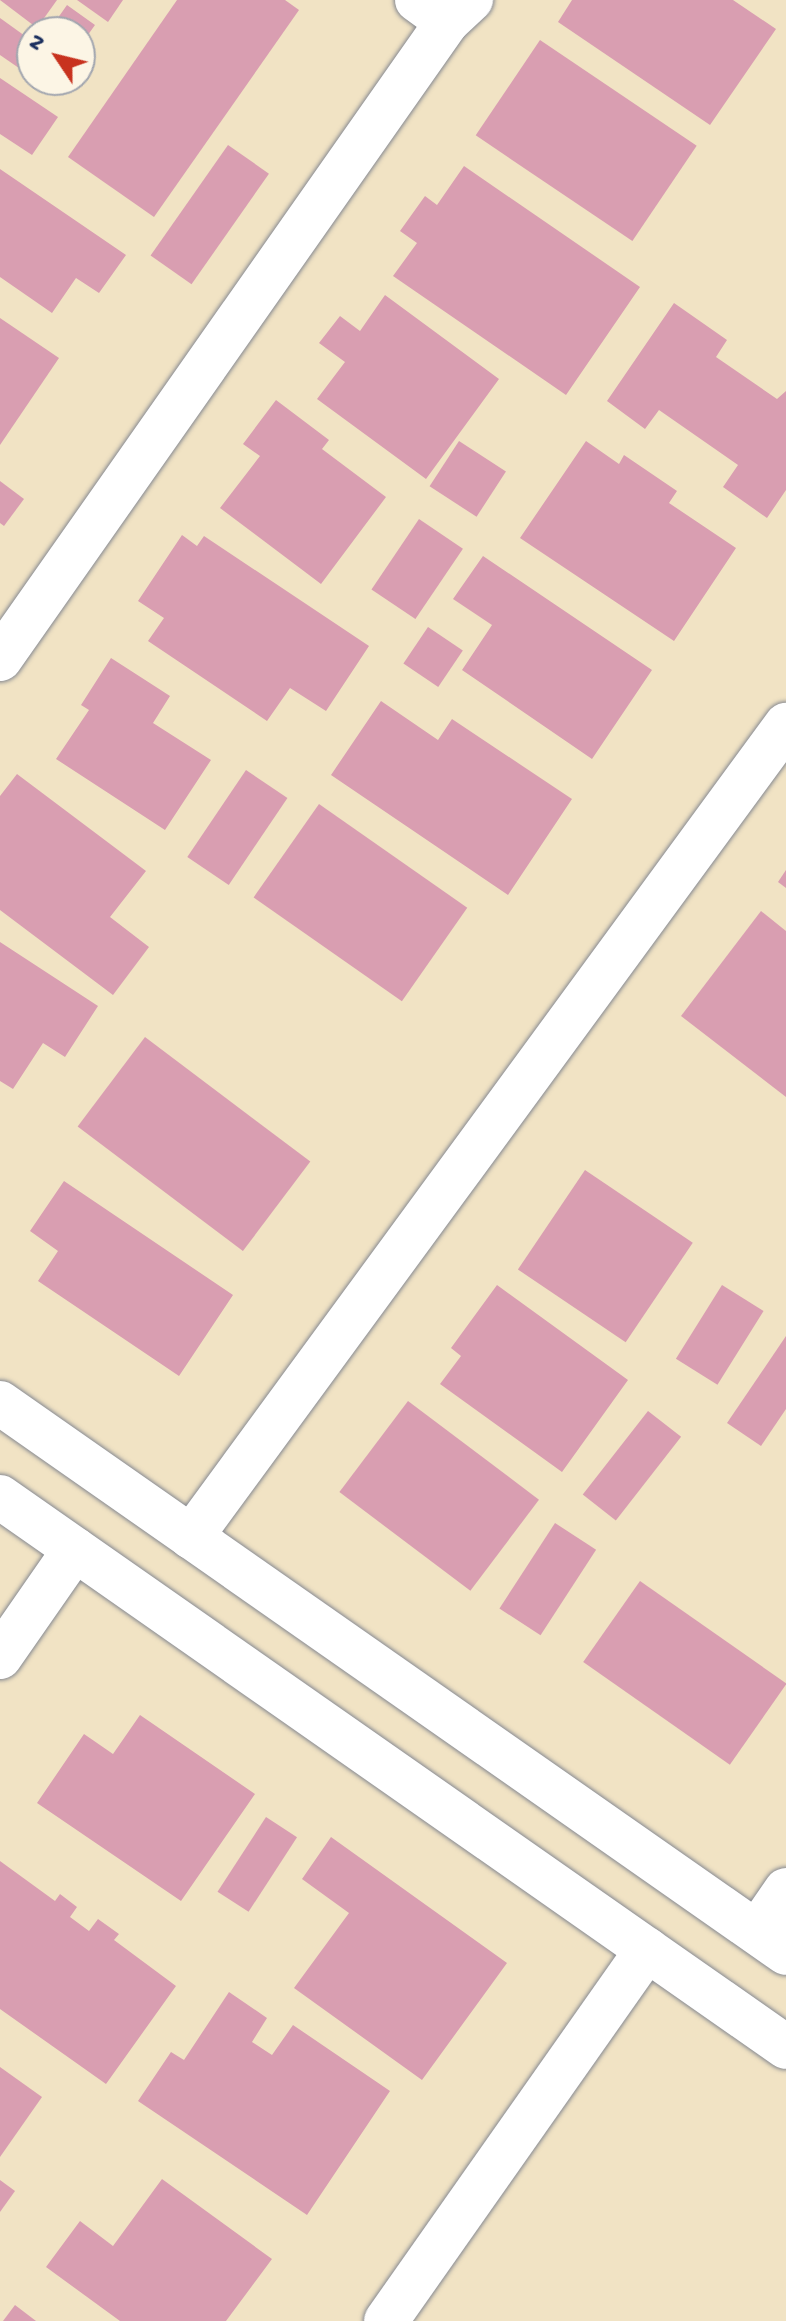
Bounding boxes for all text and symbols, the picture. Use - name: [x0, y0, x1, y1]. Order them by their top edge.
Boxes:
- north arrow: [16, 16, 96, 96]
- text: N: [23, 30, 53, 57]

